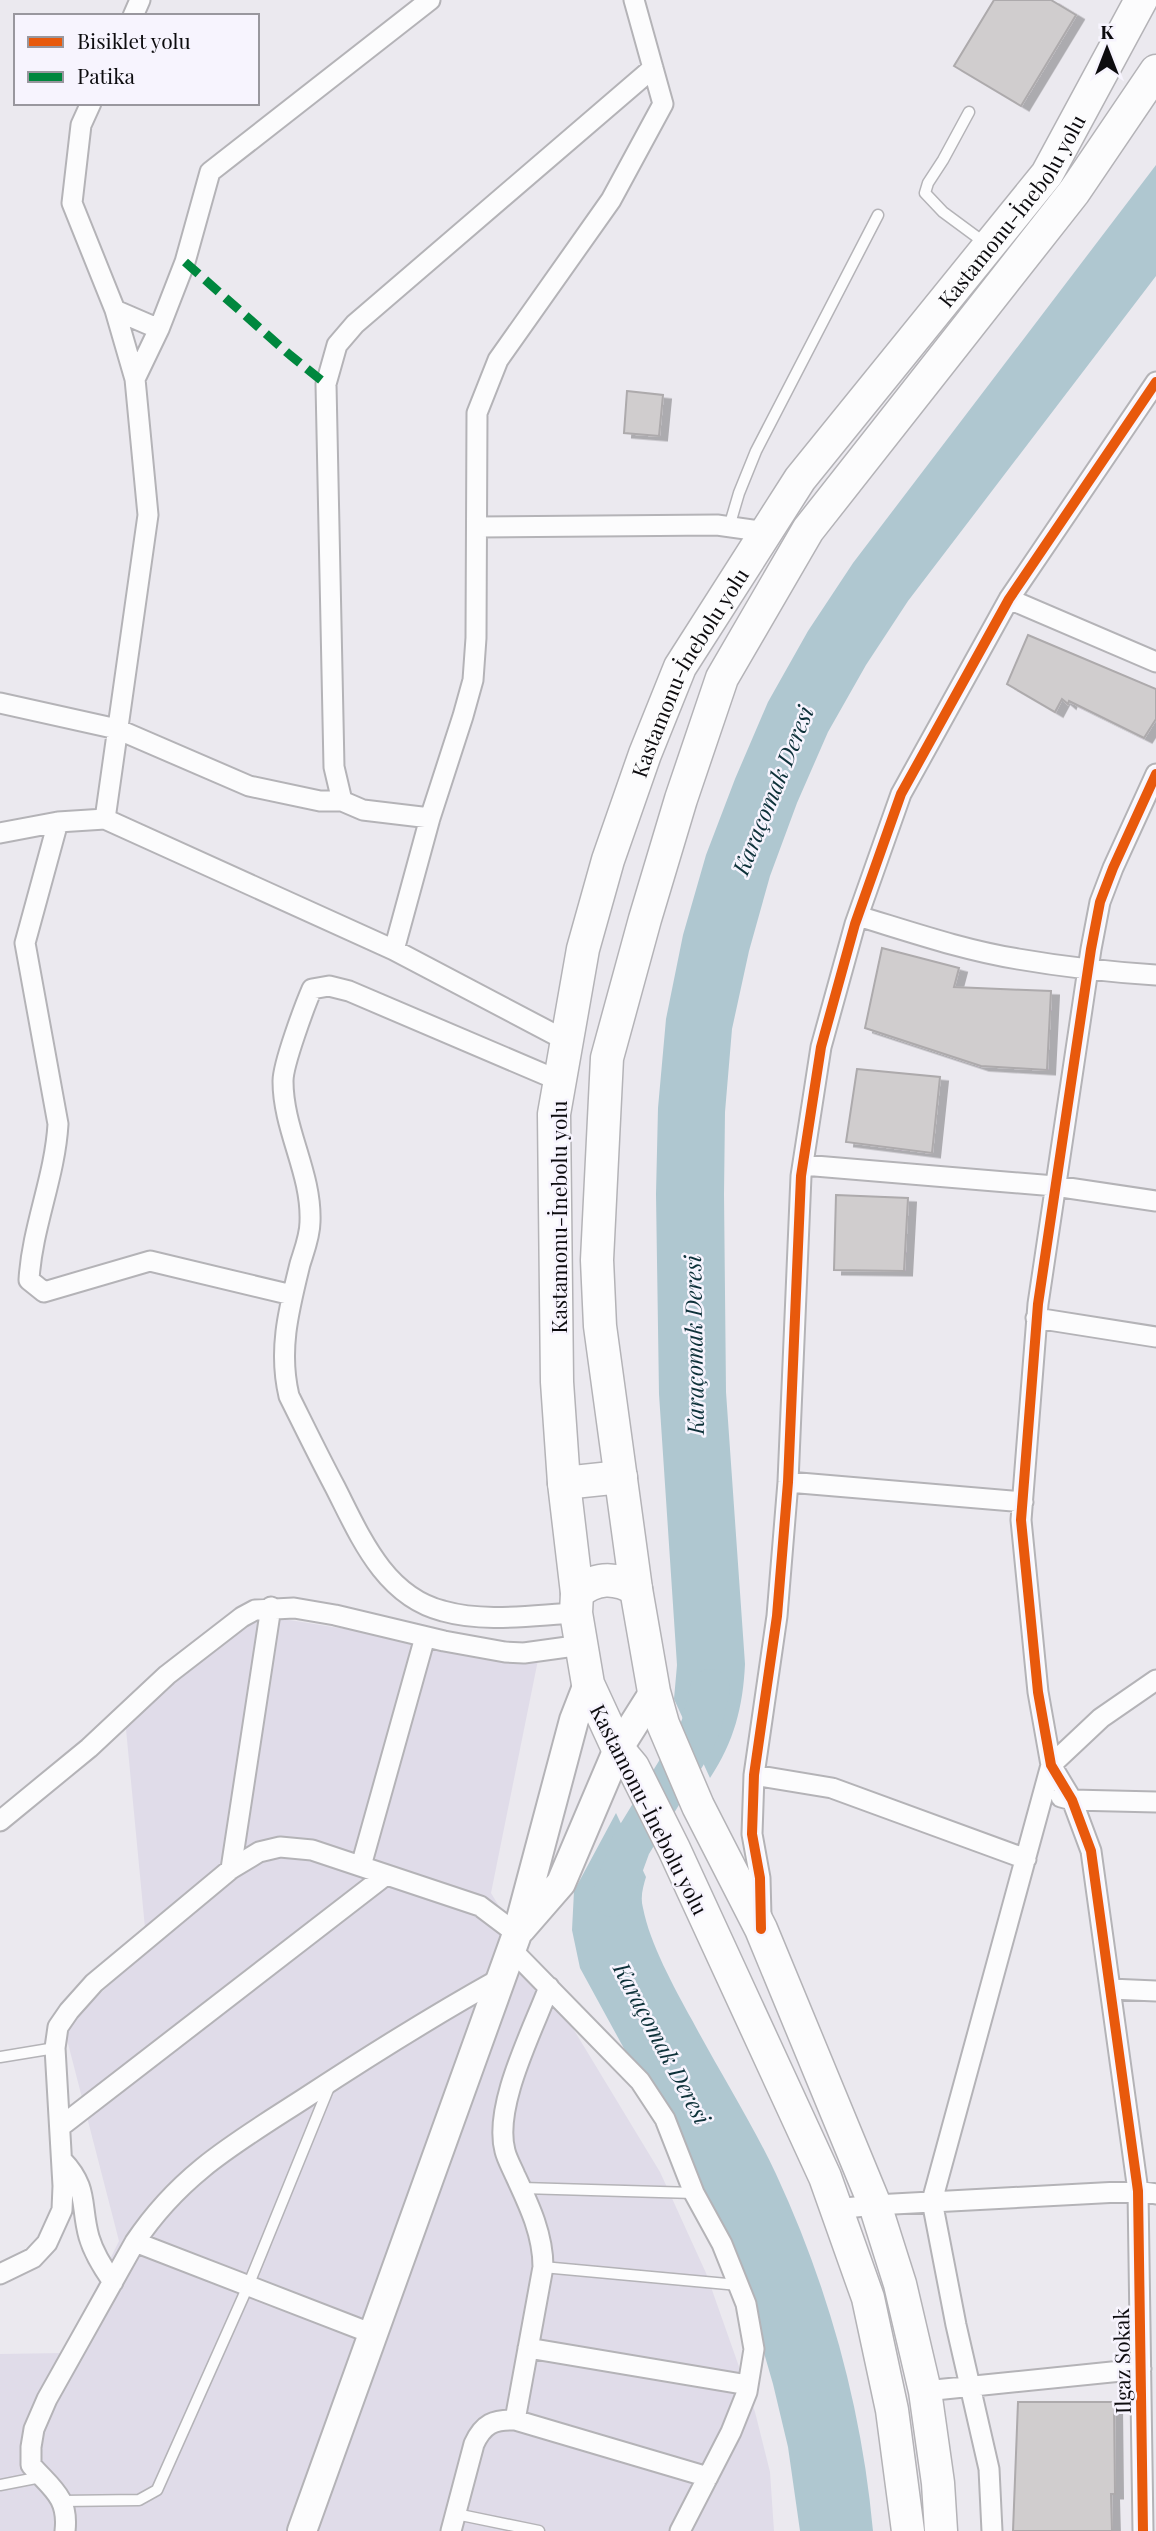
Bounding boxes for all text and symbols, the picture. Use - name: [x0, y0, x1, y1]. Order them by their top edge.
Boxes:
- legend: [14, 14, 259, 105]
- north arrow: [1072, 14, 1142, 84]
- text: K: [1100, 18, 1114, 44]
- text: Bisiklet yolu: [77, 26, 191, 54]
- text: Patika: [77, 61, 136, 89]
- street label: Kastamonu-İnebolu yolu: [931, 109, 1091, 312]
- street label: Kastamonu-İnebolu yolu: [624, 562, 754, 781]
- water label: Karaçomak Deresi: [724, 700, 820, 880]
- street label: Kastamonu-İnebolu yolu: [544, 1101, 572, 1333]
- water label: Karaçomak Deresi: [676, 1254, 710, 1436]
- street label: Kastamonu-İnebolu yolu: [585, 1699, 715, 1919]
- water label: Karaçomak Deresi: [607, 1956, 719, 2130]
- street label: Ilgaz Sokak: [1106, 2307, 1136, 2414]

